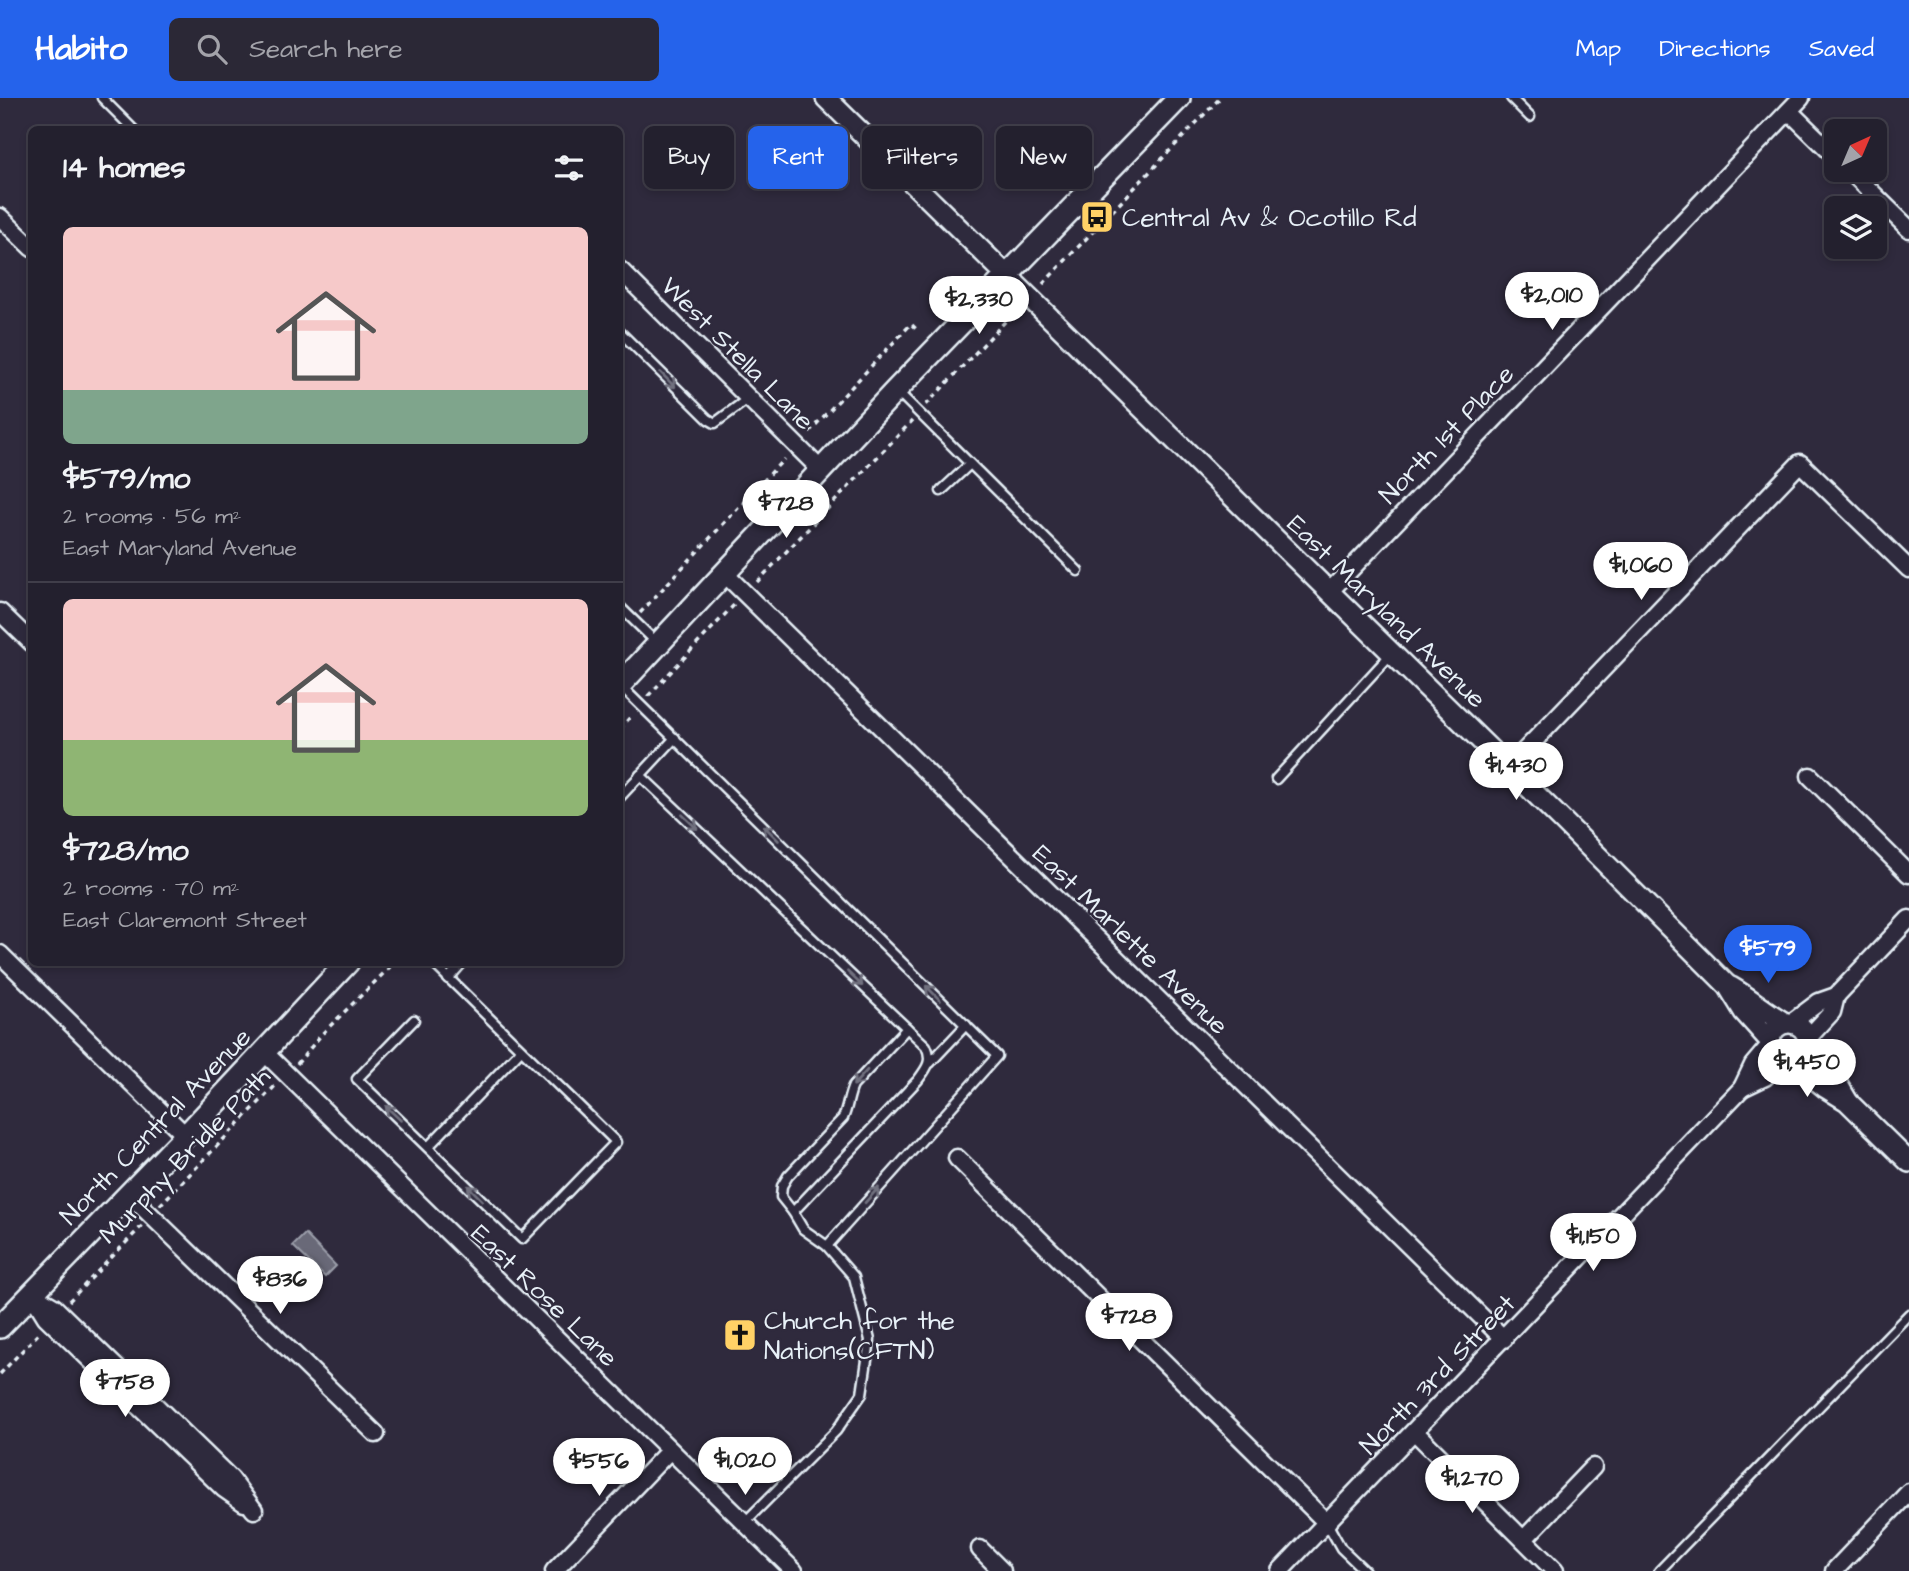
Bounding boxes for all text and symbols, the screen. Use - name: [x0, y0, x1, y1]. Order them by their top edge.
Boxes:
- search box: [169, 18, 659, 81]
- text: Habito: [35, 26, 127, 72]
- icon: search: [193, 30, 231, 68]
- text: Search here: [249, 31, 403, 67]
- text: Map: [1576, 32, 1621, 66]
- text: Directions: [1659, 32, 1771, 66]
- text: Saved: [1809, 32, 1874, 66]
- north arrow: [1824, 119, 1886, 182]
- map controls: [1824, 119, 1887, 259]
- chip: Buy: [644, 126, 734, 189]
- chip: Rent: [748, 126, 848, 189]
- chip: Filters: [862, 126, 982, 189]
- chip: New: [996, 126, 1092, 189]
- text: 14 homes: [63, 147, 186, 189]
- icon: filters: [550, 149, 588, 187]
- button: layers: [1824, 196, 1887, 259]
- bus stop icon: Central Av & Ocotillo Rd: [1078, 198, 1116, 236]
- place label: Central Av & Ocotillo Rd: [1122, 200, 1416, 236]
- street label: West Stella Lane: [652, 269, 822, 439]
- pin: $2,010: [1495, 272, 1609, 332]
- icon: home: [263, 273, 389, 399]
- pin: $2,330: [922, 276, 1036, 336]
- text: $2,010: [1521, 279, 1583, 311]
- text: $2,330: [945, 283, 1013, 315]
- street label: North 1st Place: [1371, 357, 1522, 512]
- one-way arrow: [659, 372, 676, 389]
- text: $579/mo: [63, 458, 190, 500]
- pin: $728: [745, 480, 827, 540]
- text: $728: [758, 487, 814, 519]
- text: 2 rooms · 56 m²: [63, 500, 241, 532]
- street label: East Maryland Avenue: [1277, 507, 1494, 718]
- text: East Maryland Avenue: [63, 532, 297, 564]
- pin: $1,060: [1584, 542, 1698, 602]
- text: $1,060: [1609, 549, 1673, 581]
- icon: home: [263, 645, 389, 771]
- pin: $1,430: [1459, 742, 1573, 802]
- text: $1,430: [1485, 749, 1547, 781]
- one-way arrow: [681, 813, 698, 830]
- one-way arrow: [763, 825, 780, 842]
- text: $728/mo: [63, 830, 189, 872]
- street label: East Marlette Avenue: [1024, 837, 1236, 1043]
- text: 2 rooms · 70 m²: [63, 872, 239, 904]
- text: East Claremont Street: [63, 904, 307, 936]
- pin: $579: [1727, 926, 1809, 985]
- text: $579: [1740, 932, 1796, 964]
- one-way arrow: [846, 970, 863, 987]
- one-way arrow: [925, 985, 942, 1002]
- street label: North Central Avenue: [52, 1020, 260, 1233]
- pin: $1,450: [1750, 1040, 1864, 1099]
- text: $1,450: [1774, 1046, 1840, 1078]
- street label: Murphy Bridle Path: [91, 1059, 280, 1253]
- one-way arrow: [852, 1069, 869, 1086]
- one-way arrow: [385, 1104, 402, 1121]
- one-way arrow: [467, 1185, 484, 1202]
- one-way arrow: [864, 1186, 880, 1204]
- pin: $1,150: [1536, 1214, 1650, 1273]
- street label: East Rose Lane: [463, 1216, 626, 1375]
- text: $1,150: [1566, 1220, 1620, 1252]
- pin: $836: [239, 1256, 321, 1316]
- text: $836: [253, 1263, 307, 1295]
- street label: North 3rd Street: [1352, 1286, 1524, 1463]
- pin: $728: [1088, 1294, 1170, 1353]
- text: $728: [1101, 1300, 1157, 1332]
- place label: Church for the Nations(CFTN): [764, 1303, 955, 1369]
- church icon: Church for the Nations(CFTN): [721, 1316, 759, 1354]
- pin: $758: [84, 1360, 166, 1419]
- text: $758: [96, 1366, 154, 1398]
- pin: $556: [558, 1438, 640, 1498]
- pin: $1,020: [688, 1438, 802, 1497]
- text: $1,020: [714, 1444, 776, 1476]
- text: $556: [569, 1445, 629, 1477]
- pin: $1,270: [1415, 1456, 1529, 1515]
- text: $1,270: [1441, 1462, 1503, 1494]

